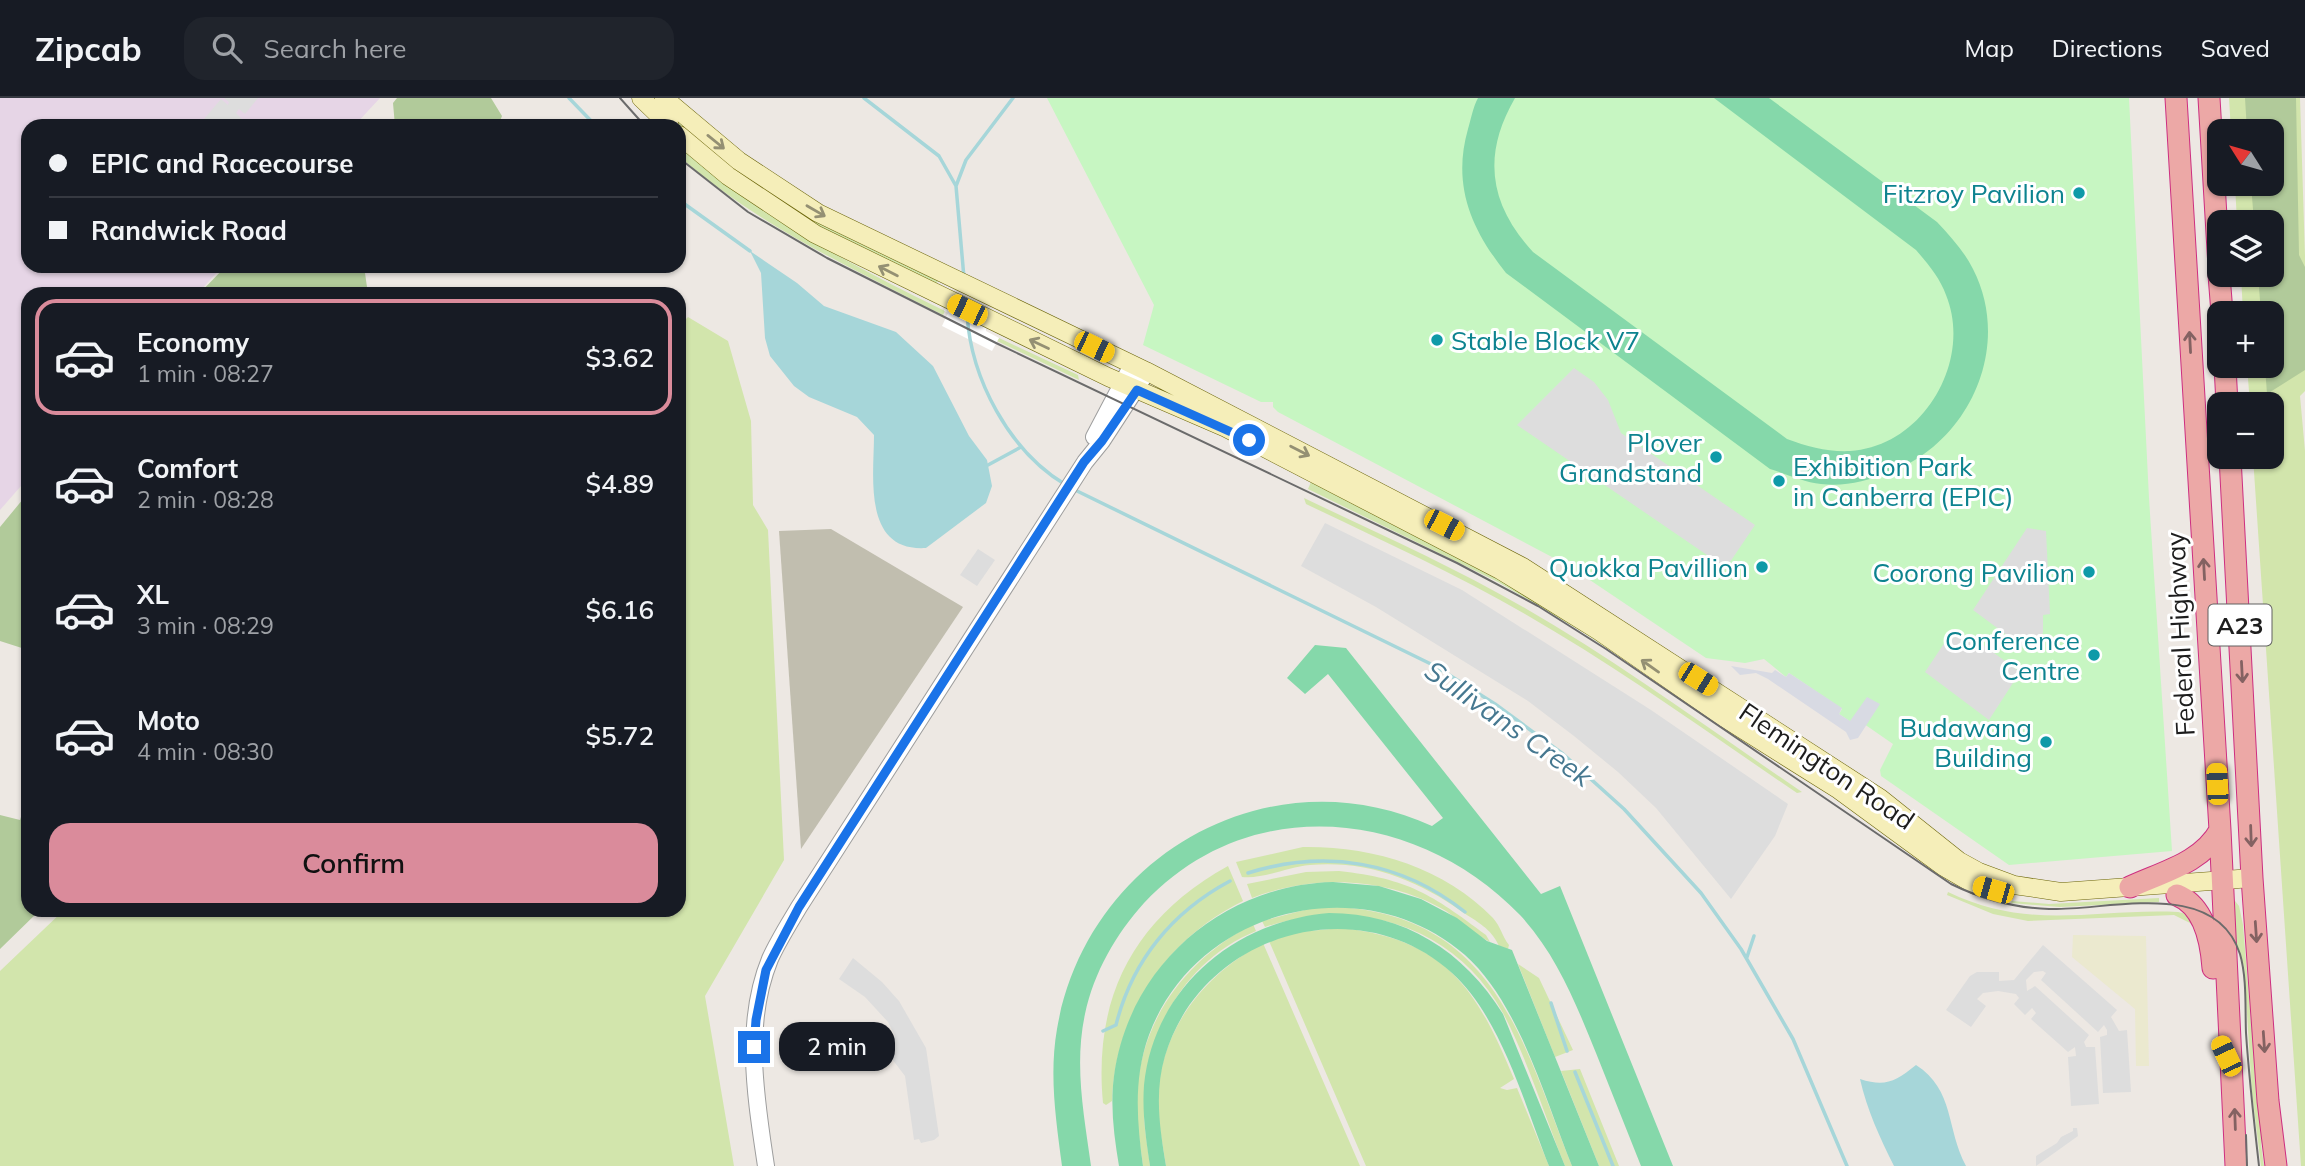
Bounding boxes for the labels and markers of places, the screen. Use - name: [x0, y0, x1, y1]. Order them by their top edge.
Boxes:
- place label: Fitzroy Pavilion: [1883, 177, 2065, 210]
- marker: Fitzroy Pavilion: [2071, 185, 2087, 201]
- place label: Stable Block V7: [1451, 324, 1640, 357]
- marker: Stable Block V7: [1429, 332, 1445, 348]
- place label: Plover Grandstand: [1559, 426, 1703, 489]
- marker: Plover Grandstand: [1708, 449, 1724, 465]
- place label: Exhibition Park in Canberra (EPIC): [1793, 450, 2014, 513]
- marker: Exhibition Park in Canberra (EPIC): [1771, 473, 1787, 489]
- place label: Quokka Pavillion: [1549, 551, 1748, 584]
- place label: Coorong Pavilion: [1872, 556, 2075, 589]
- marker: Quokka Pavillion: [1754, 559, 1770, 575]
- marker: Coorong Pavilion: [2081, 564, 2097, 580]
- place label: Conference Centre: [1945, 624, 2080, 687]
- marker: Conference Centre: [2086, 647, 2102, 663]
- place label: Budawang Building: [1899, 711, 2032, 774]
- marker: Budawang Building: [2038, 734, 2054, 750]

